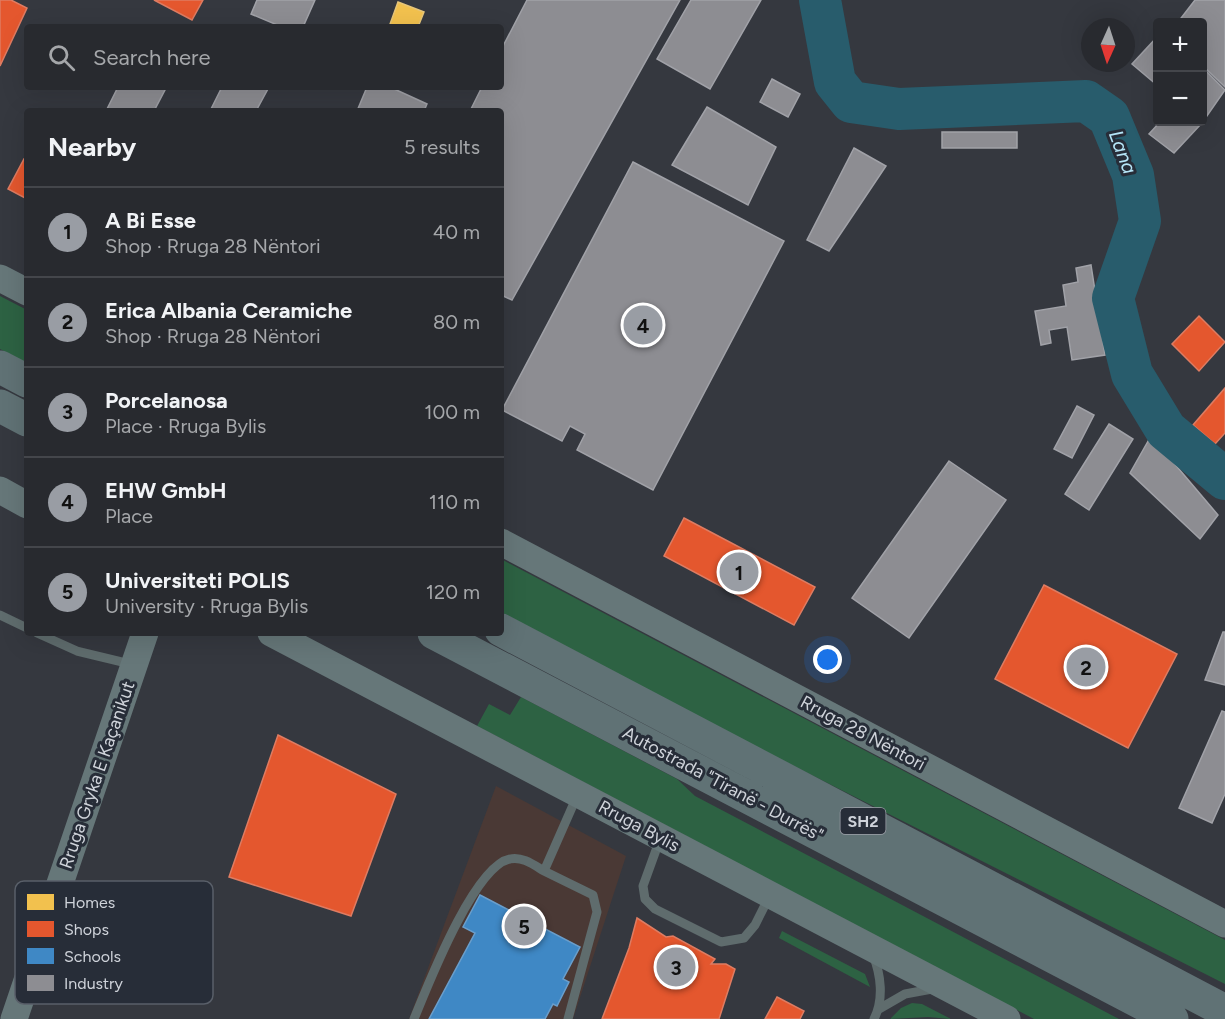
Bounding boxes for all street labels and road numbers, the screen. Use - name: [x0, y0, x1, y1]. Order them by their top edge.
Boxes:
- street label: Rruga Gryka E Kaçanikut: [55, 678, 140, 872]
- street label: Rruga 28 Nëntori: [797, 691, 929, 775]
- street label: Autostrada "Tiranë - Durrës": [619, 722, 827, 846]
- street label: Rruga Bylis: [595, 795, 683, 857]
- road number: SH2: [840, 808, 886, 834]

